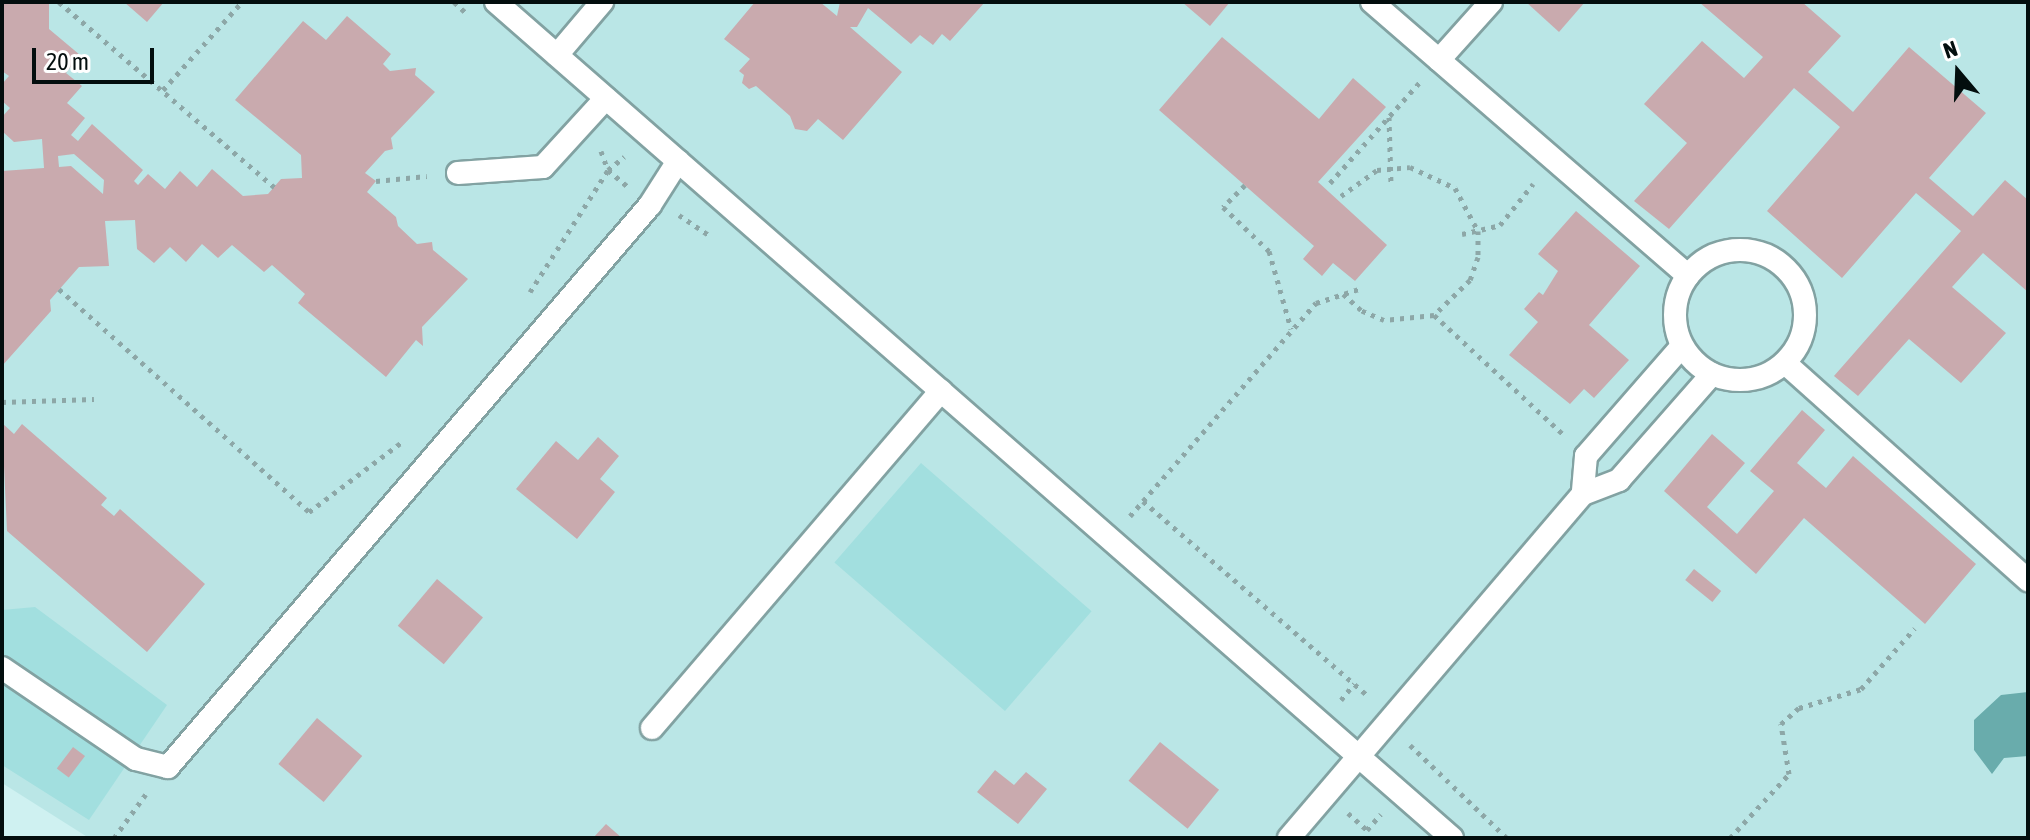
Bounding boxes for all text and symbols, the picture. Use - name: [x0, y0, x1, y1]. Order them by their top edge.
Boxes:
- scale bar: [36, 32, 158, 82]
- north arrow: [1918, 32, 1998, 112]
- text: N: [1940, 35, 1961, 64]
- text: 20 m: [46, 48, 89, 75]

